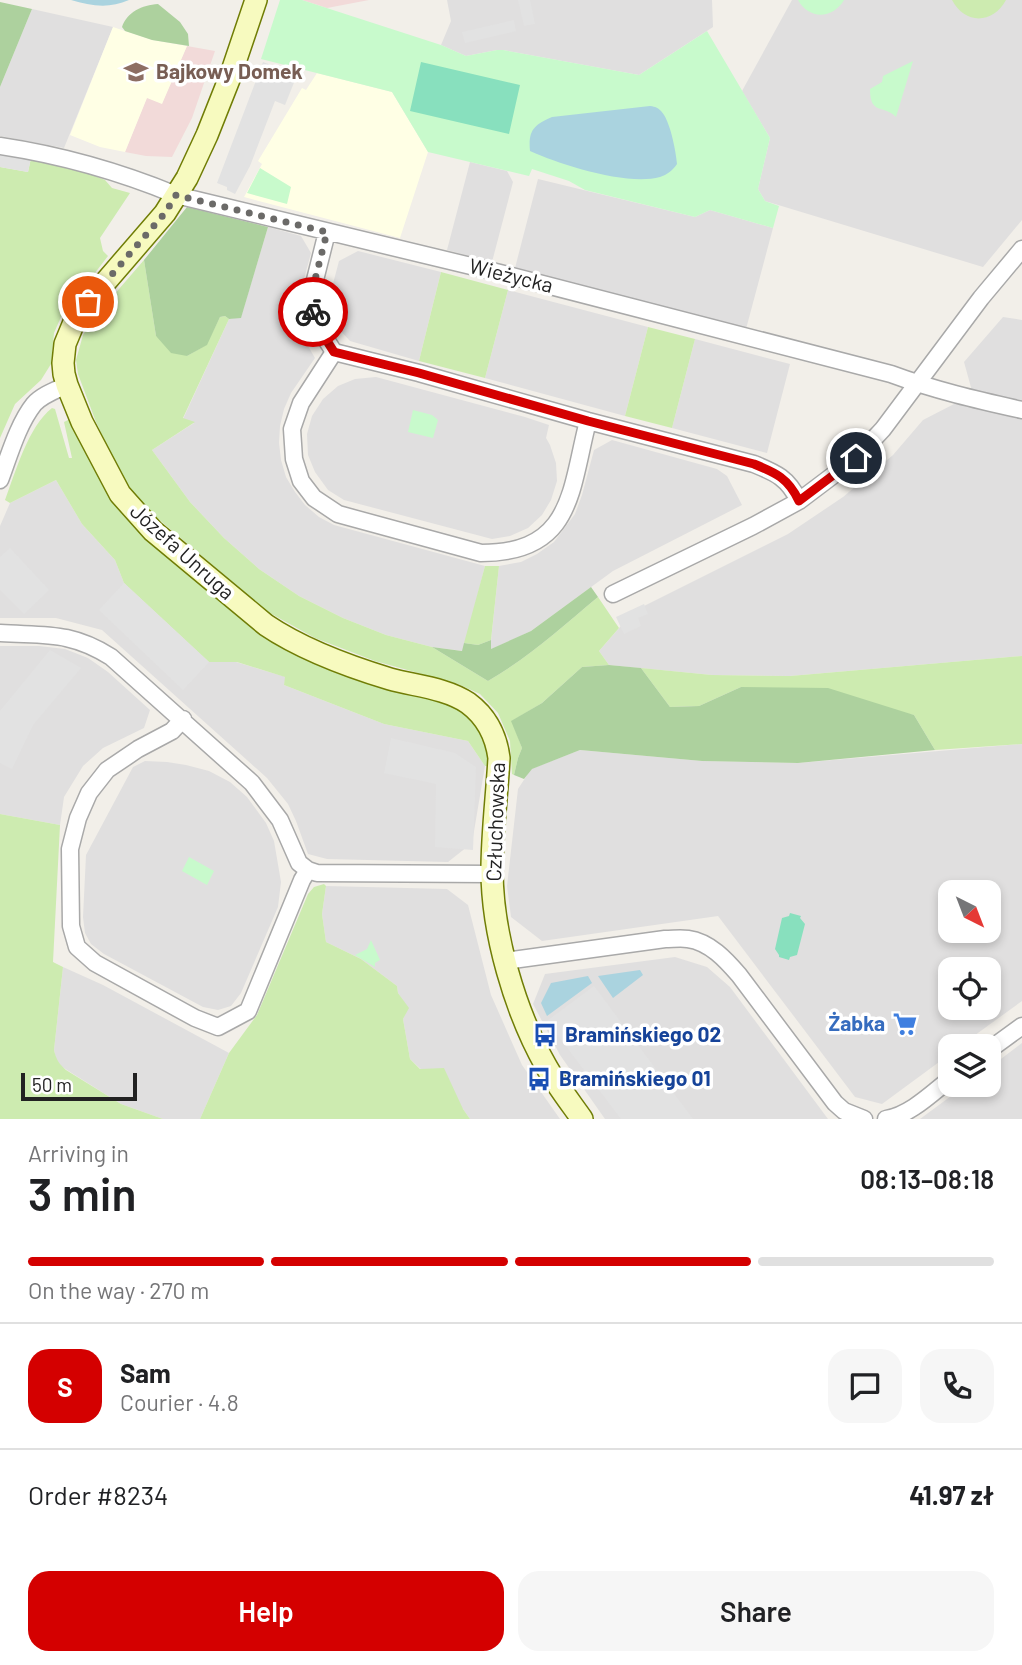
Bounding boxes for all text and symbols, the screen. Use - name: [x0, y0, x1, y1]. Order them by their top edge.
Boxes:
- school or university icon: Bajkowy Domek: [122, 58, 150, 86]
- place label: Bajkowy Domek: [156, 58, 303, 83]
- street label: Wieżycka: [467, 252, 556, 297]
- pin: [58, 272, 118, 332]
- courier: [278, 277, 348, 347]
- icon: bag: [69, 283, 107, 321]
- icon: bike: [294, 293, 332, 331]
- pin: [826, 428, 886, 488]
- icon: home: [837, 439, 875, 477]
- street label: Józefa Unruga: [126, 498, 240, 604]
- street label: Człuchowska: [480, 762, 509, 882]
- north arrow: [938, 880, 1001, 943]
- map controls: [938, 880, 1001, 1097]
- button: locate: [938, 957, 1001, 1020]
- place label: Żabka: [829, 1010, 885, 1035]
- supermarket icon: Żabka: [891, 1010, 919, 1038]
- bus stop icon: Bramińskiego 02: [531, 1021, 559, 1049]
- place label: Bramińskiego 02: [565, 1021, 721, 1046]
- button: layers: [938, 1034, 1001, 1097]
- bus stop icon: Bramińskiego 01: [525, 1065, 553, 1093]
- place label: Bramińskiego 01: [559, 1065, 711, 1090]
- scale bar: [21, 1070, 136, 1102]
- text: 50 m: [32, 1073, 72, 1096]
- text: Arriving in: [28, 1139, 129, 1167]
- text: 08:13–08:18: [860, 1163, 994, 1194]
- text: 3 min: [28, 1165, 137, 1220]
- text: On the way · 270 m: [28, 1276, 209, 1304]
- button: chat: [828, 1349, 902, 1423]
- button: phone: [920, 1349, 994, 1423]
- text: Sam: [120, 1357, 171, 1388]
- text: S: [57, 1371, 73, 1402]
- text: Courier · 4.8: [120, 1388, 239, 1416]
- text: Order #8234: [28, 1479, 168, 1510]
- text: 41.97 zł: [909, 1479, 994, 1510]
- button: Help: [28, 1571, 504, 1651]
- button: Share: [518, 1571, 994, 1651]

